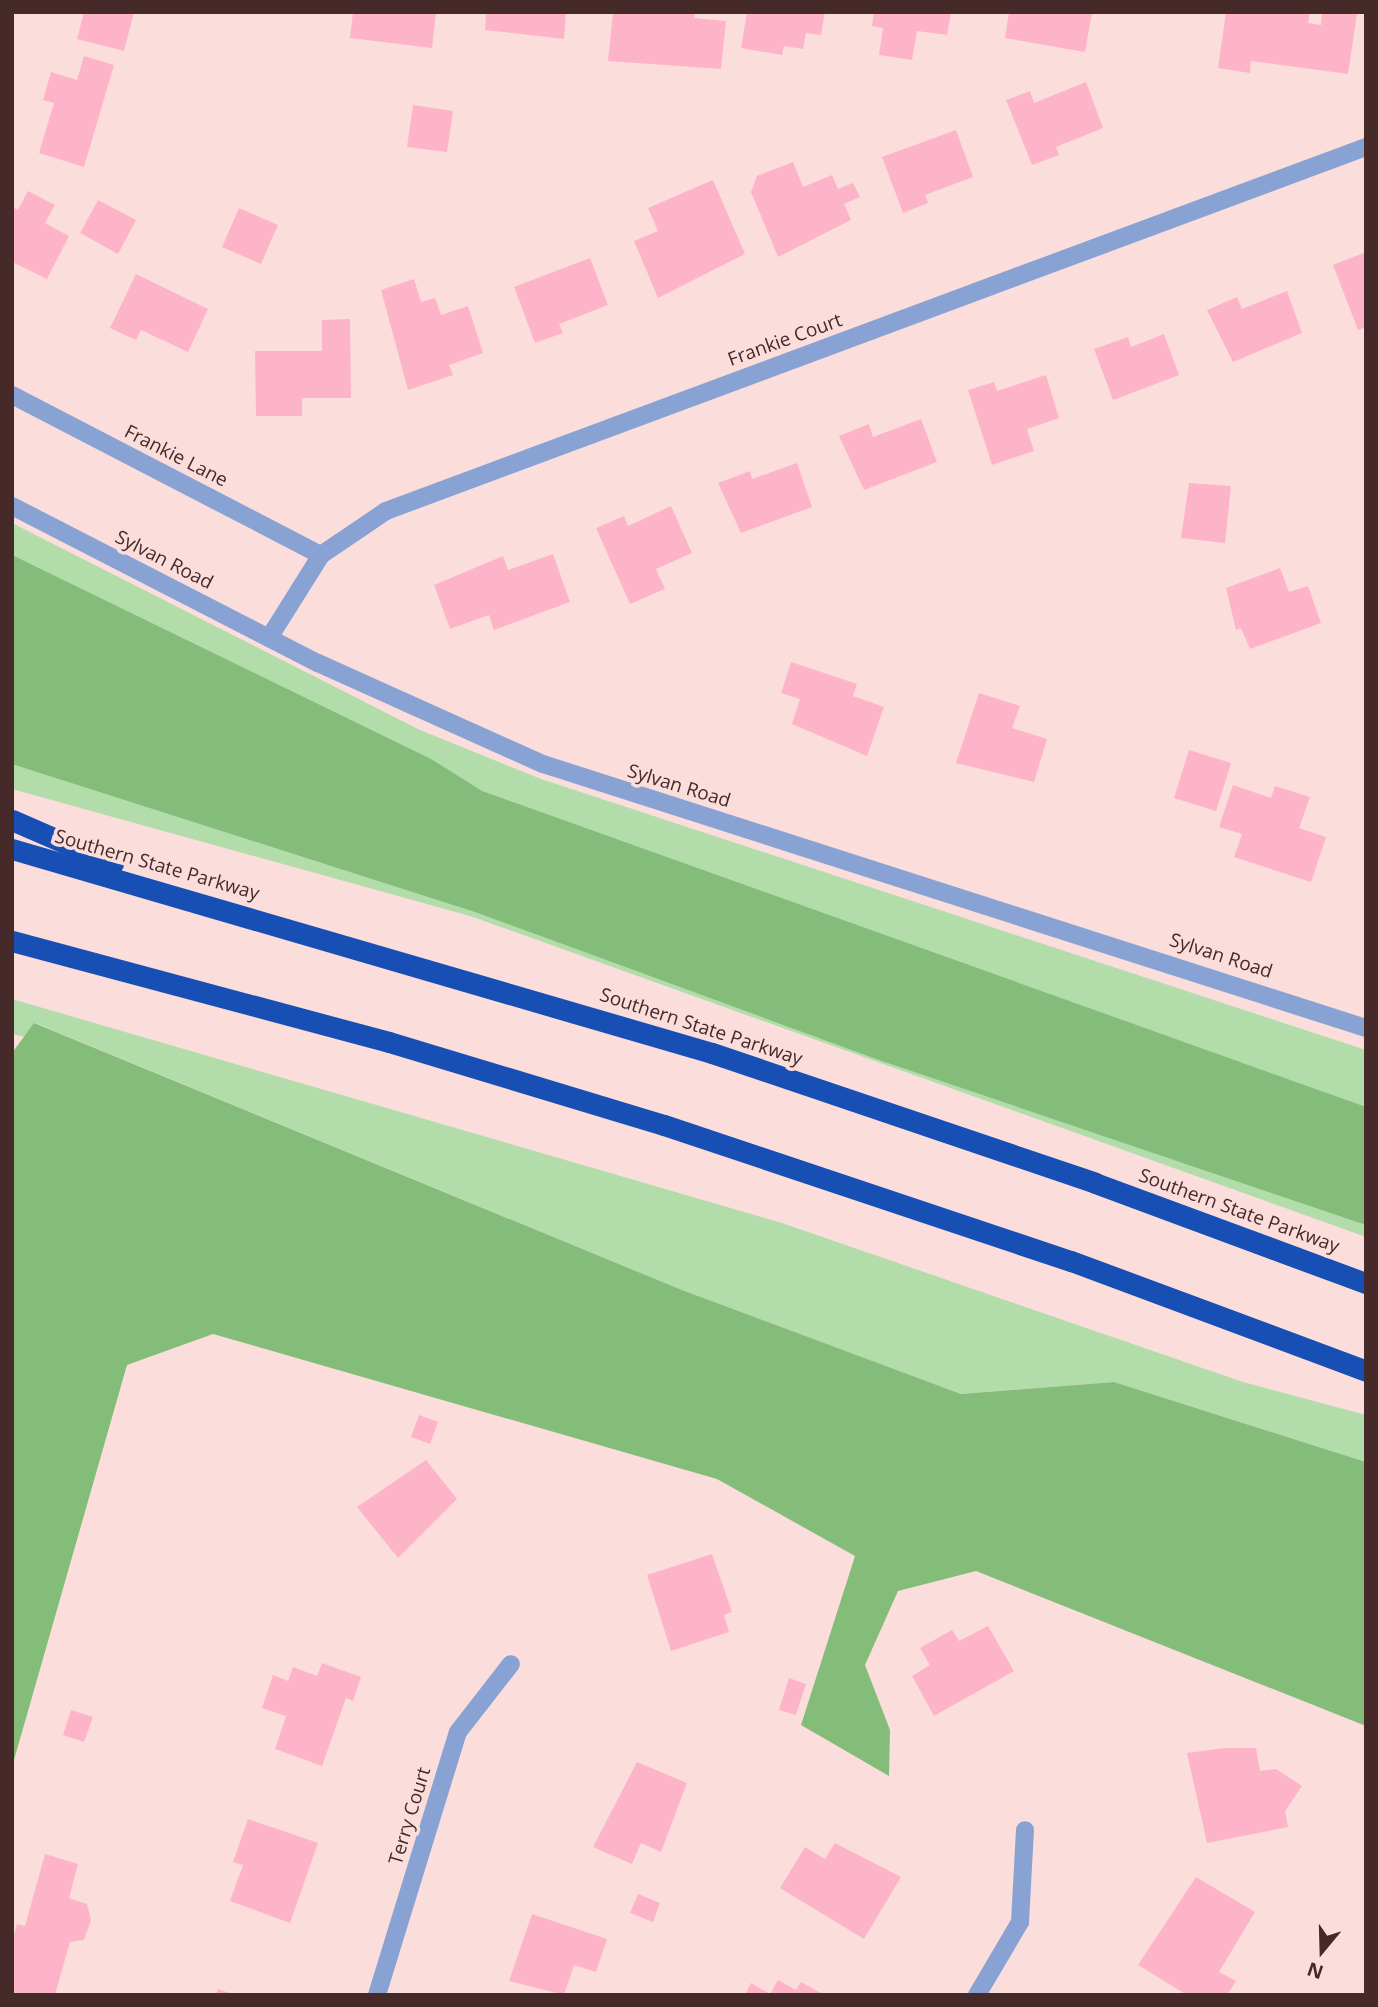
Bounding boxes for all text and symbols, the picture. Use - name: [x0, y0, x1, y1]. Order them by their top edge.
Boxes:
- street label: Frankie Court: [725, 309, 845, 371]
- street label: Frankie Lane: [121, 420, 231, 492]
- street label: Sylvan Road: [111, 526, 217, 594]
- street label: Sylvan Road: [625, 759, 733, 813]
- street label: Southern State Parkway: [52, 825, 262, 905]
- street label: Sylvan Road: [1167, 929, 1275, 983]
- street label: Southern State Parkway: [597, 983, 805, 1071]
- street label: Southern State Parkway: [1136, 1164, 1342, 1258]
- street label: Terry Court: [384, 1765, 436, 1867]
- north arrow: [1287, 1916, 1357, 1986]
- text: N: [1304, 1956, 1327, 1986]

